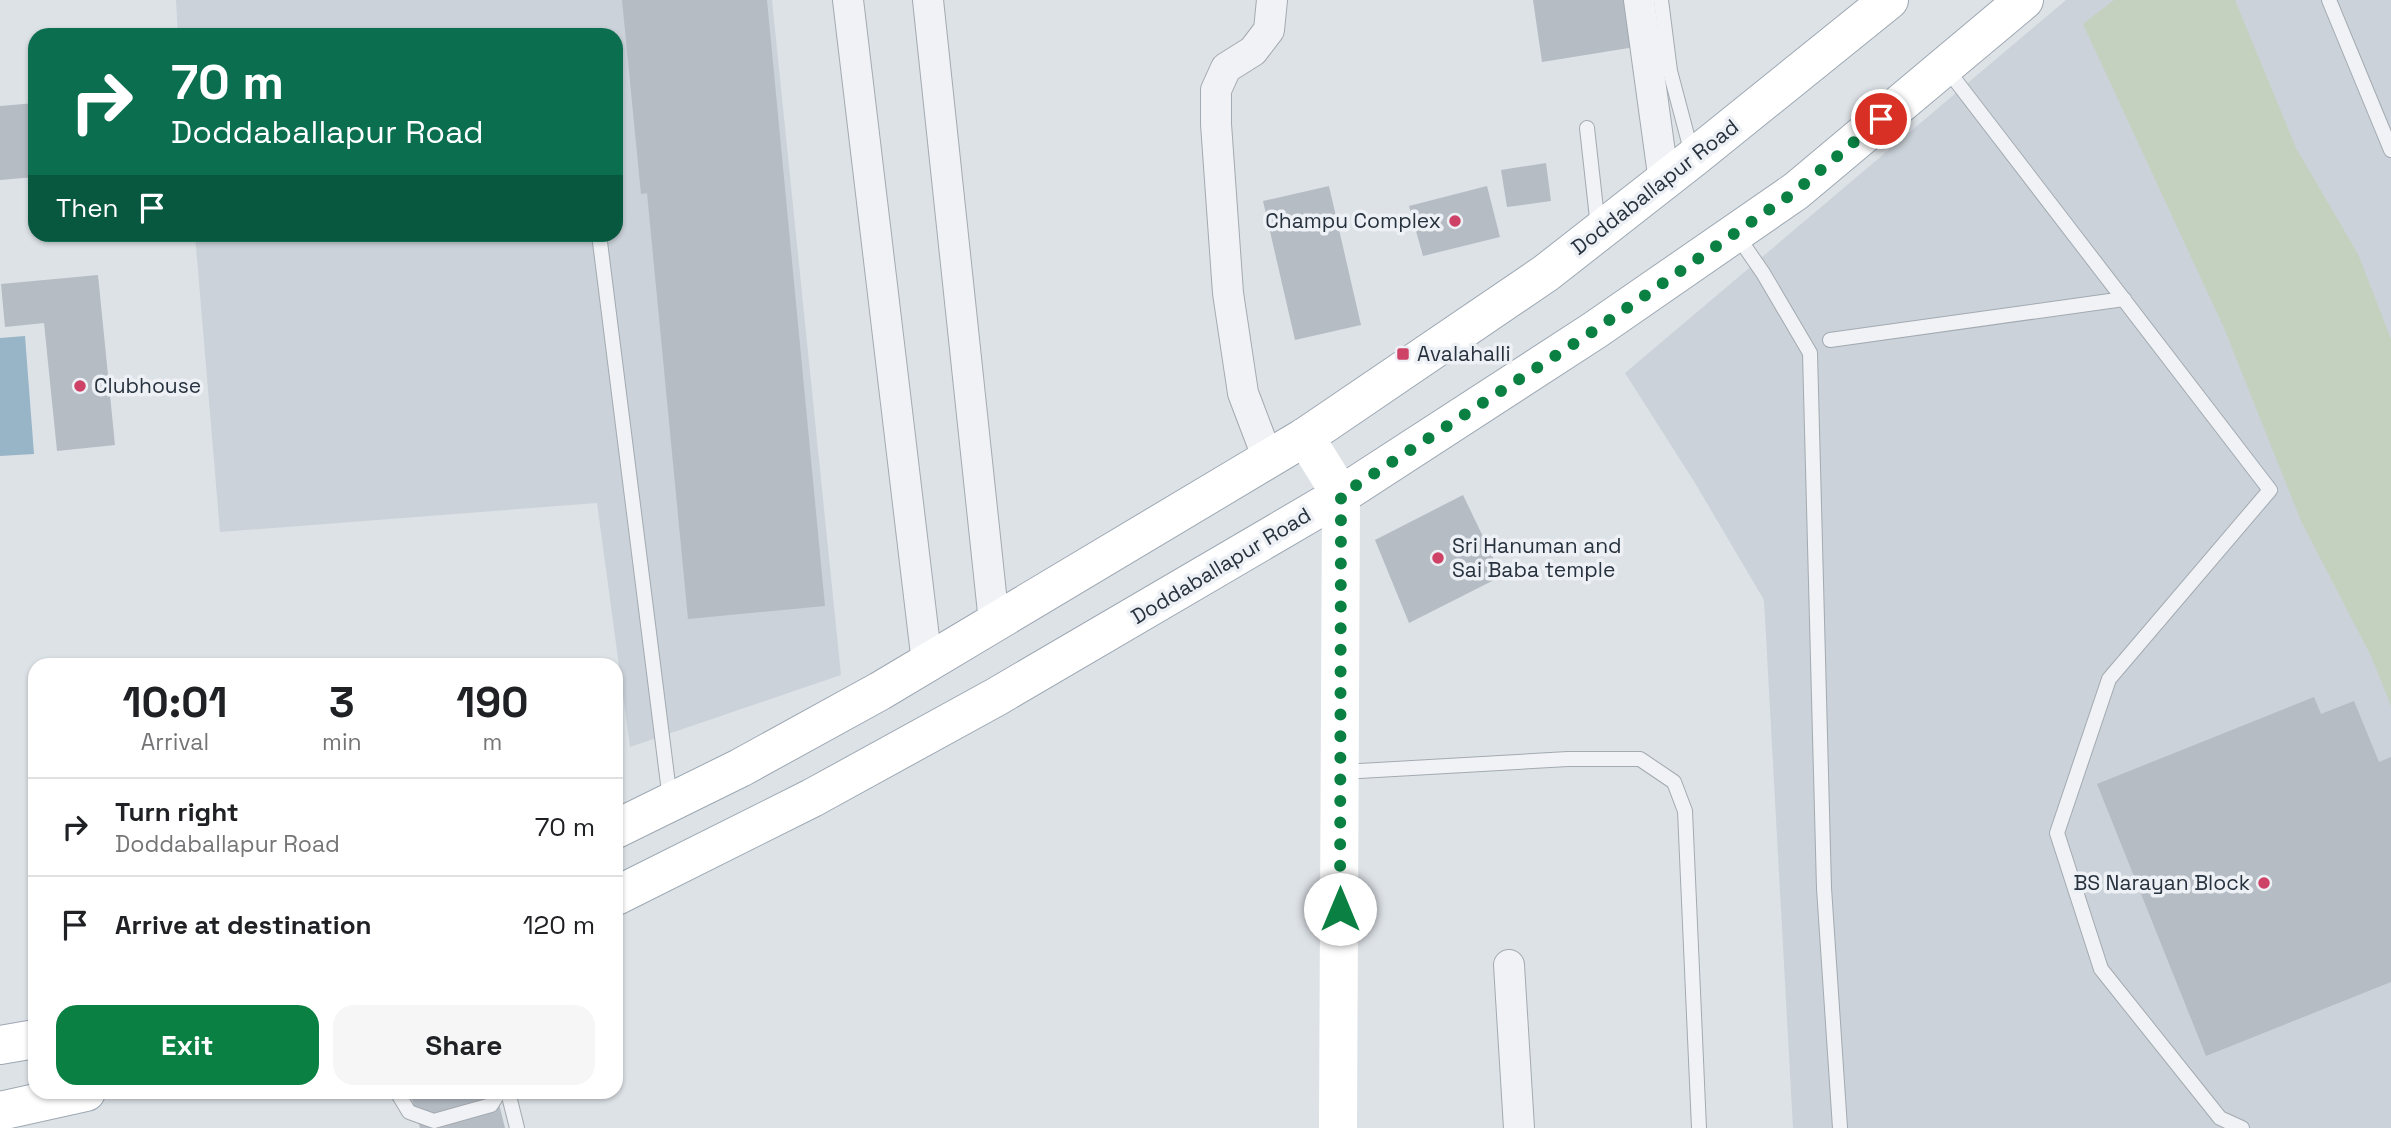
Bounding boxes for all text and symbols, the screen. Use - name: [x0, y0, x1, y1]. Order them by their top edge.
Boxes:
- text: 70 m: [171, 51, 284, 113]
- icon: right: [56, 56, 147, 147]
- pin: [1851, 89, 1911, 149]
- icon: arrive: [1862, 100, 1900, 138]
- text: Doddaballapur Road: [171, 112, 484, 152]
- street label: Doddaballapur Road: [1566, 113, 1744, 260]
- icon: arrive: [133, 189, 171, 227]
- text: Then: [56, 191, 119, 225]
- place label: Champu Complex: [1265, 207, 1441, 234]
- marker: Champu Complex: [1447, 213, 1463, 229]
- place label: Avalahalli: [1417, 340, 1511, 367]
- marker: Avalahalli: [1395, 346, 1411, 362]
- place label: Clubhouse: [94, 372, 201, 399]
- marker: Clubhouse: [72, 378, 88, 394]
- street label: Doddaballapur Road: [1126, 501, 1316, 630]
- place label: Sri Hanuman and Sai Baba temple: [1452, 532, 1622, 583]
- marker: Sri Hanuman and Sai Baba temple: [1430, 550, 1446, 566]
- text: 10:01: [123, 676, 228, 729]
- text: 3: [329, 676, 355, 729]
- text: 190: [456, 676, 528, 729]
- text: Arrival: [141, 727, 209, 757]
- text: min: [322, 727, 362, 757]
- text: m: [482, 727, 502, 757]
- text: Turn right: [115, 795, 239, 829]
- icon: right: [56, 808, 94, 846]
- text: 70 m: [535, 810, 595, 844]
- text: Doddaballapur Road: [115, 829, 340, 859]
- place label: BS Narayan Block: [2073, 869, 2250, 896]
- position arrow: [1303, 872, 1377, 946]
- marker: BS Narayan Block: [2256, 875, 2272, 891]
- icon: arrive: [56, 906, 94, 944]
- text: Arrive at destination: [115, 908, 372, 942]
- text: 120 m: [523, 908, 595, 942]
- button: Exit: [56, 1005, 319, 1085]
- button: Share: [333, 1005, 595, 1085]

